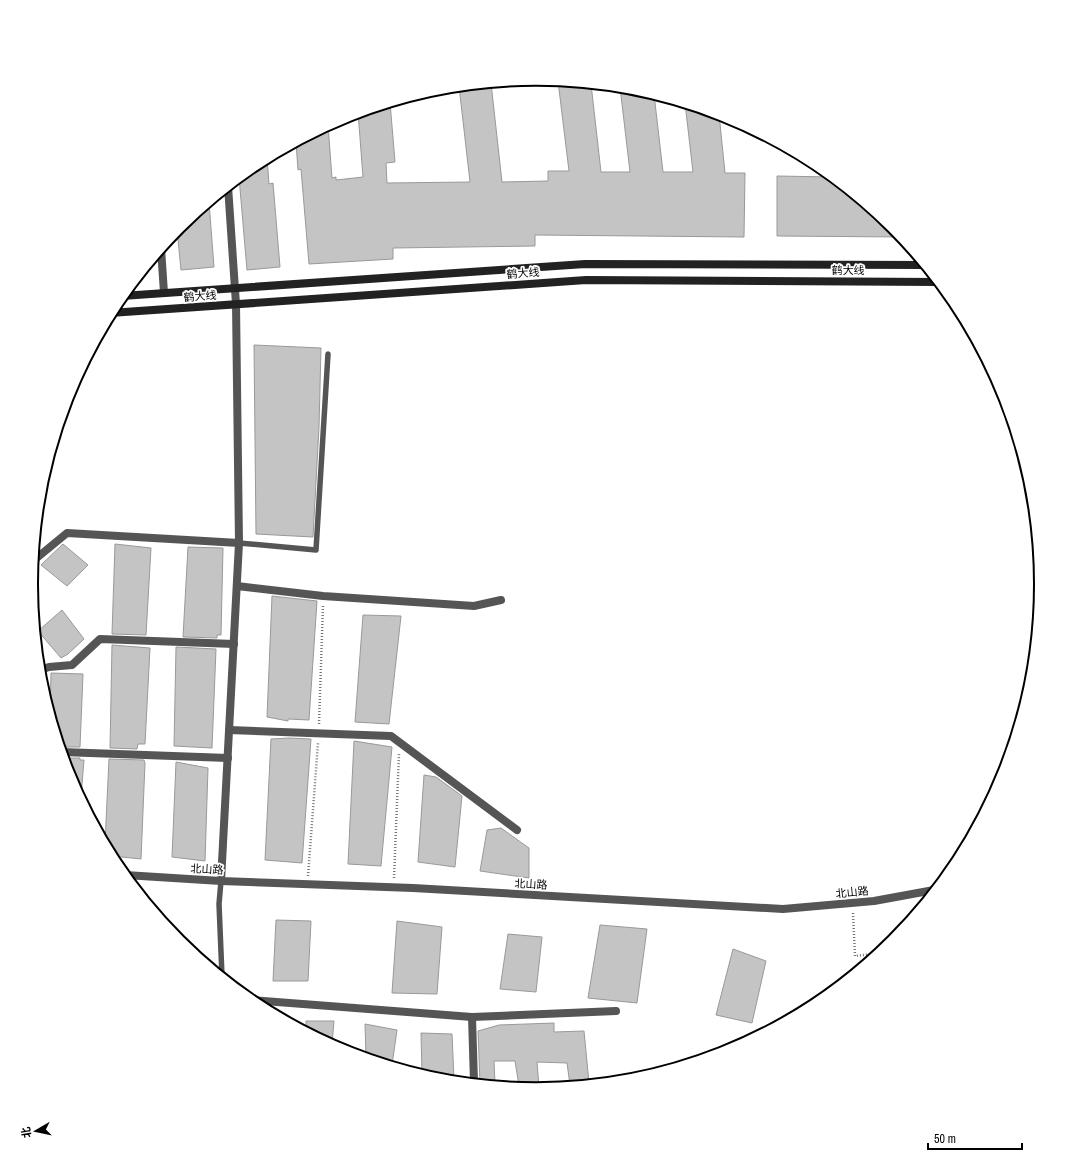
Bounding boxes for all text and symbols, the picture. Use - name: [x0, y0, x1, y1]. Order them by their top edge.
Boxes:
- street label: 鹤大线: [832, 263, 865, 277]
- street label: 鹤大线: [506, 265, 540, 281]
- street label: 鹤大线: [183, 288, 217, 304]
- street label: 北山路: [190, 861, 224, 877]
- street label: 北山路: [514, 876, 548, 892]
- street label: 北山路: [835, 883, 869, 901]
- north arrow: [16, 1111, 56, 1151]
- scale bar: [928, 1125, 1022, 1151]
- text: 北: [18, 1126, 34, 1139]
- text: 50 m: [934, 1131, 956, 1147]

